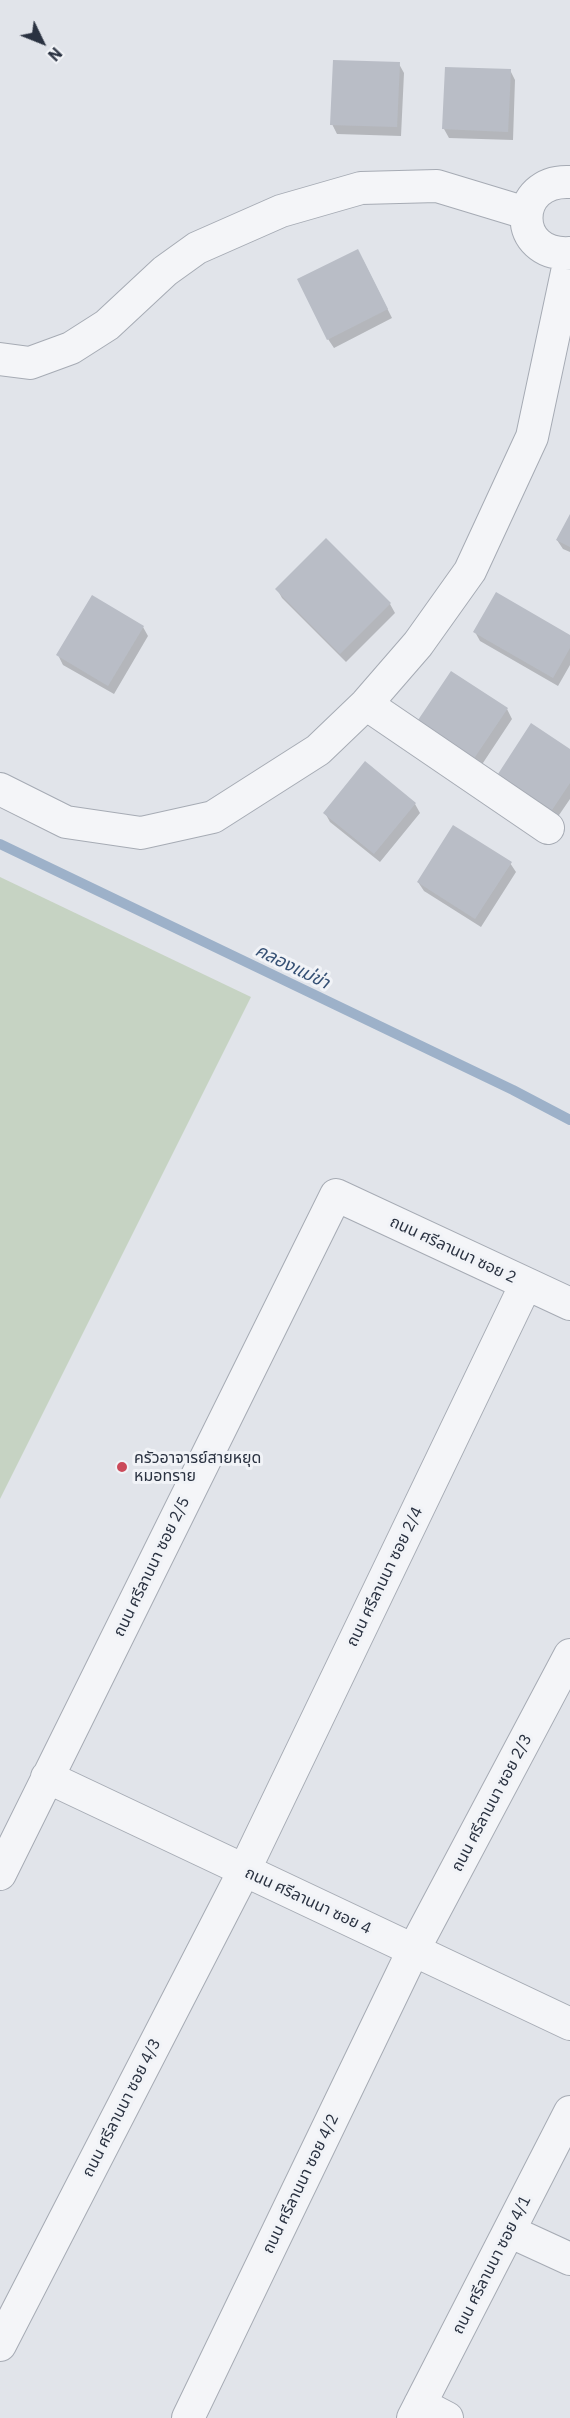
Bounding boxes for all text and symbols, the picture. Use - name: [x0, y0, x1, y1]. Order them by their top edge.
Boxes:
- north arrow: [12, 12, 72, 72]
- text: N: [44, 43, 66, 65]
- water label: คลองแม่ข่า: [251, 940, 333, 994]
- street label: ถนน ศรีลานนา ซอย 2: [387, 1212, 519, 1288]
- place label: ครัวอาจารย์สายหยุด หมอทราย: [134, 1448, 261, 1486]
- marker: ครัวอาจารย์สายหยุด หมอทราย: [115, 1460, 129, 1474]
- street label: ถนน ศรีลานนา ซอย 2/5: [110, 1494, 194, 1640]
- street label: ถนน ศรีลานนา ซอย 2/4: [343, 1504, 427, 1650]
- street label: ถนน ศรีลานนา ซอย 2/3: [448, 1731, 536, 1875]
- street label: ถนน ศรีลานนา ซอย 4: [242, 1863, 374, 1939]
- street label: ถนน ศรีลานนา ซอย 4/3: [79, 2035, 165, 2181]
- street label: ถนน ศรีลานนา ซอย 4/2: [259, 2111, 343, 2257]
- street label: ถนน ศรีลานนา ซอย 4/1: [449, 2192, 535, 2338]

